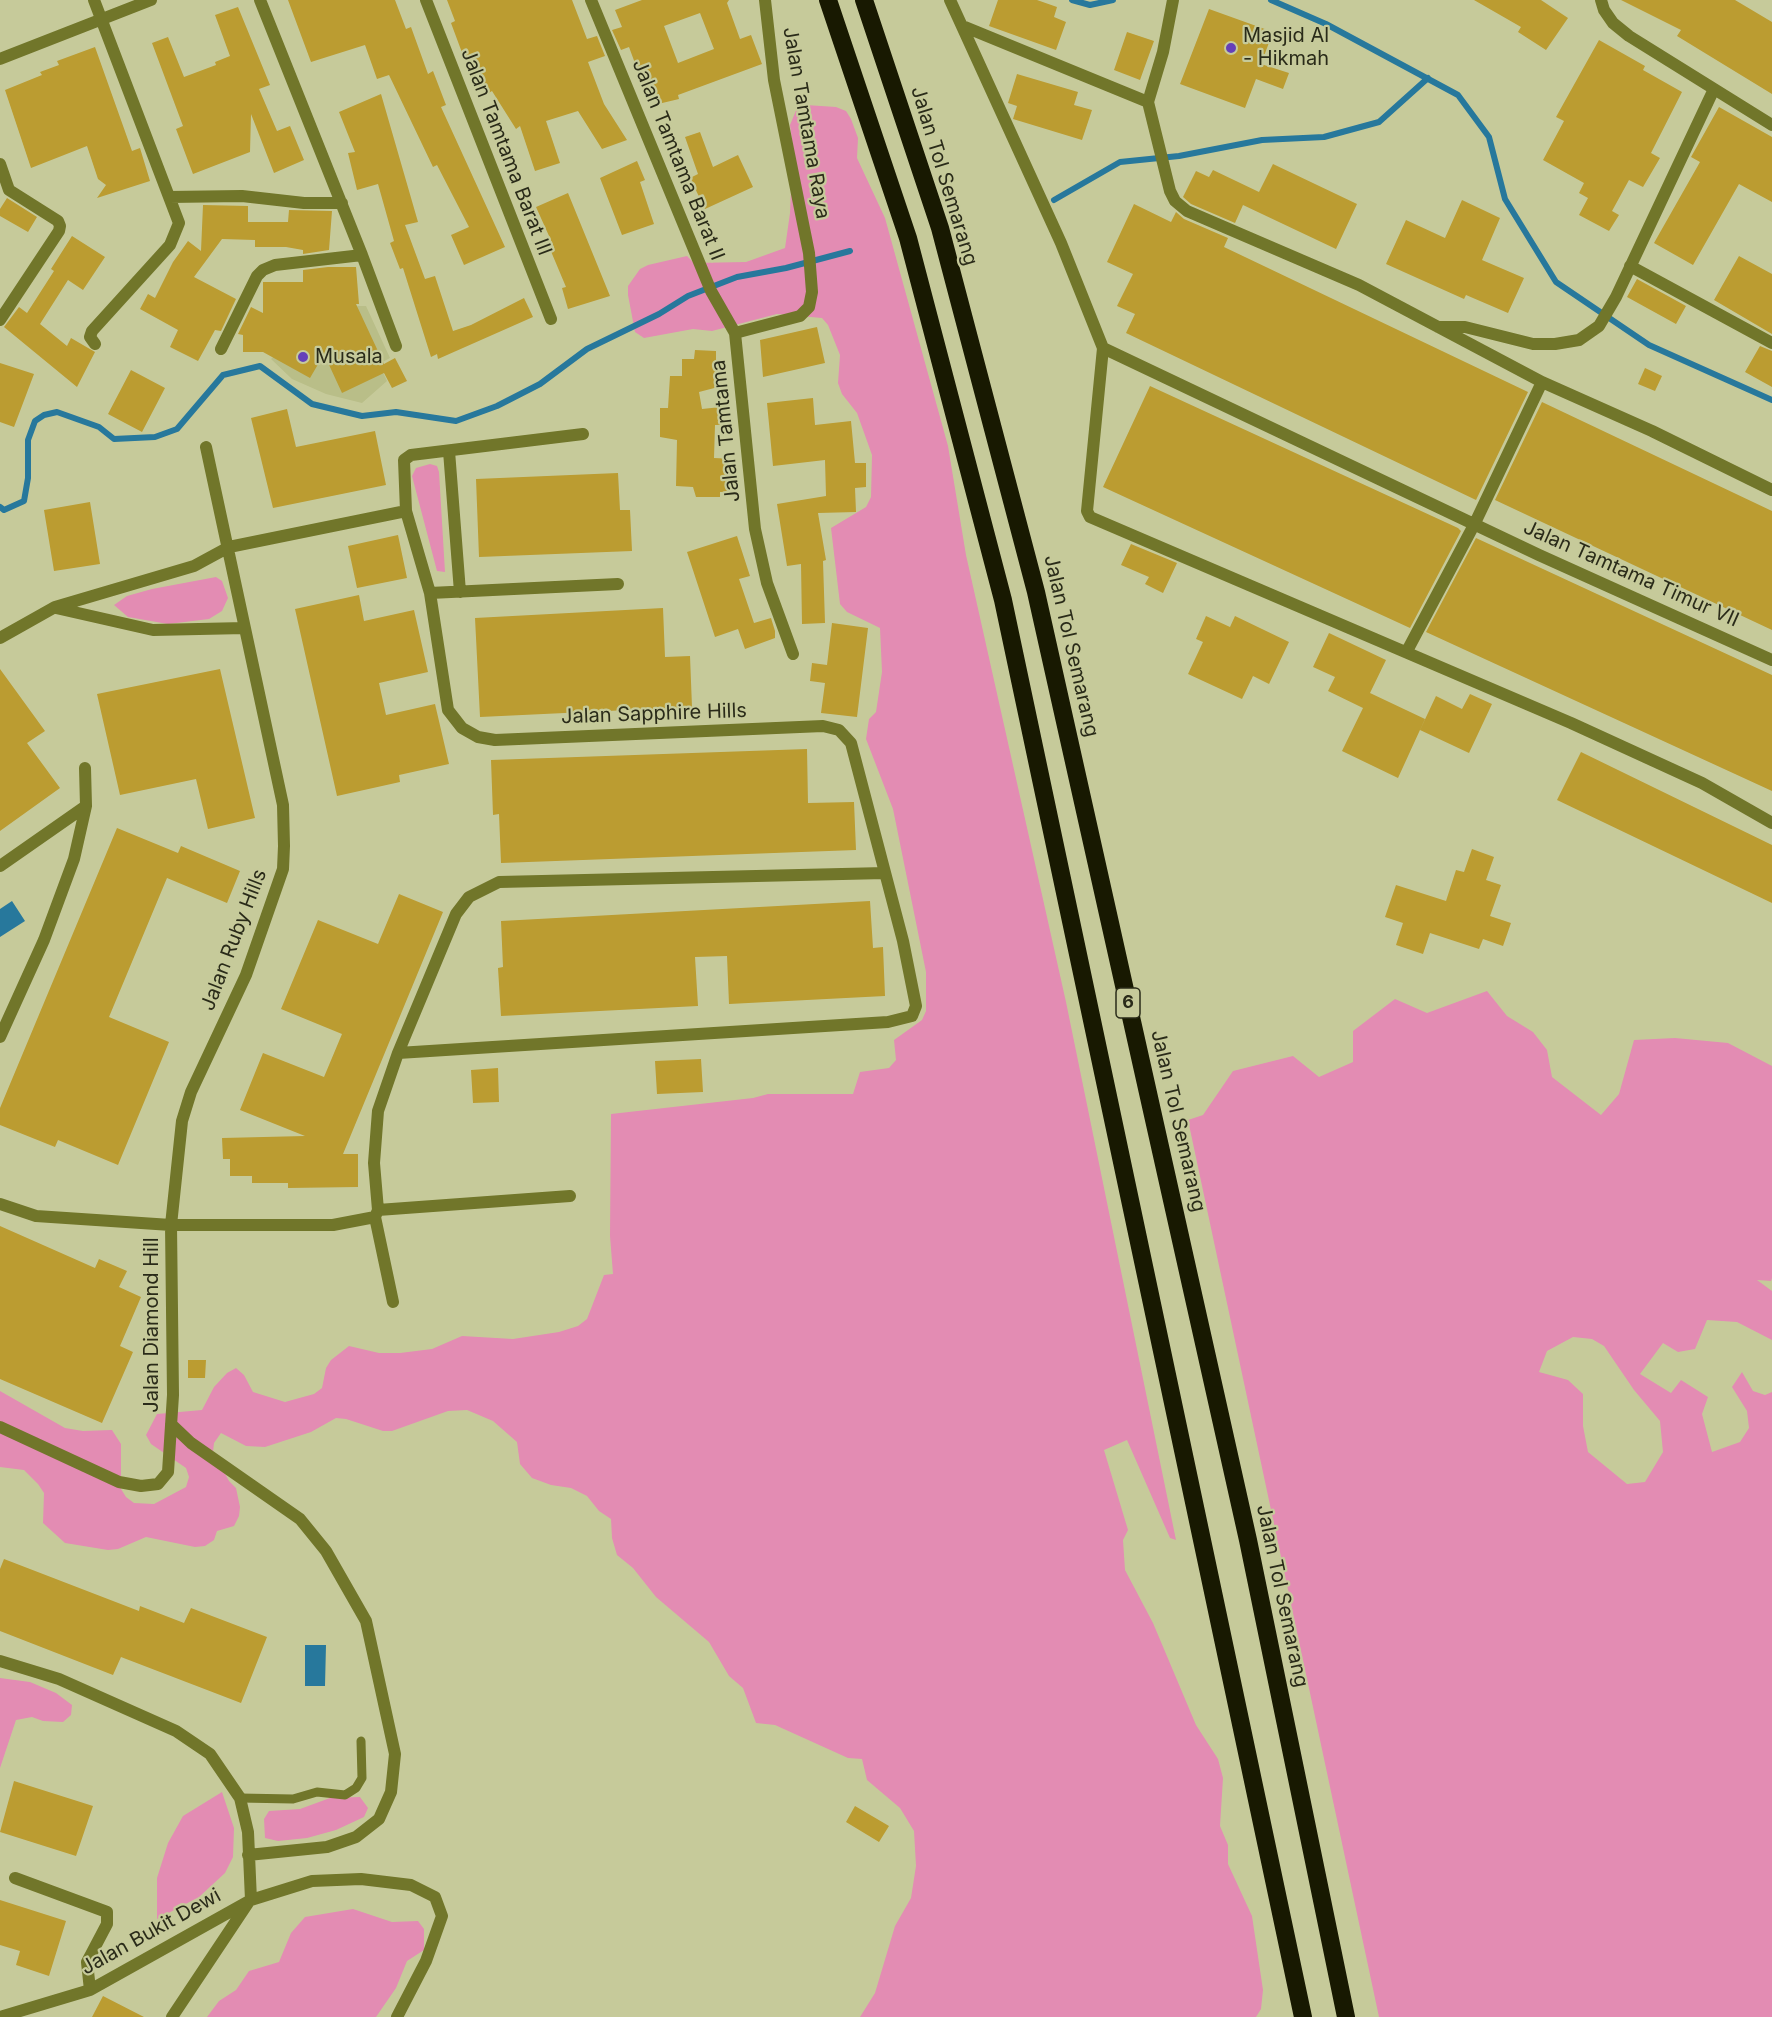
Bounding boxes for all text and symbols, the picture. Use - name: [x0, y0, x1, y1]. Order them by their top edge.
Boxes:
- place label: Masjid Al - Hikmah: [1243, 24, 1329, 71]
- street label: Jalan Tamtama Raya: [777, 25, 835, 221]
- marker: Masjid Al - Hikmah: [1224, 41, 1238, 55]
- street label: Jalan Tamtama Barat III: [455, 45, 557, 259]
- street label: Jalan Tamtama Barat II: [627, 56, 729, 264]
- street label: Jalan Tol Semarang: [905, 84, 983, 268]
- place label: Musala: [315, 345, 383, 369]
- marker: Musala: [296, 350, 310, 364]
- street label: Jalan Tamtama: [707, 359, 745, 503]
- street label: Jalan Tamtama Timur VII: [1520, 516, 1742, 632]
- street label: Jalan Tol Semarang: [1038, 553, 1104, 739]
- street label: Jalan Sapphire Hills: [561, 699, 747, 729]
- street label: Jalan Ruby Hills: [196, 866, 272, 1014]
- road number: 6: [1116, 988, 1140, 1018]
- street label: Jalan Tol Semarang: [1145, 1028, 1211, 1214]
- street label: Jalan Diamond Hill: [140, 1237, 164, 1413]
- street label: Jalan Tol Semarang: [1251, 1503, 1313, 1689]
- street label: Jalan Bukit Dewi: [77, 1884, 225, 1980]

